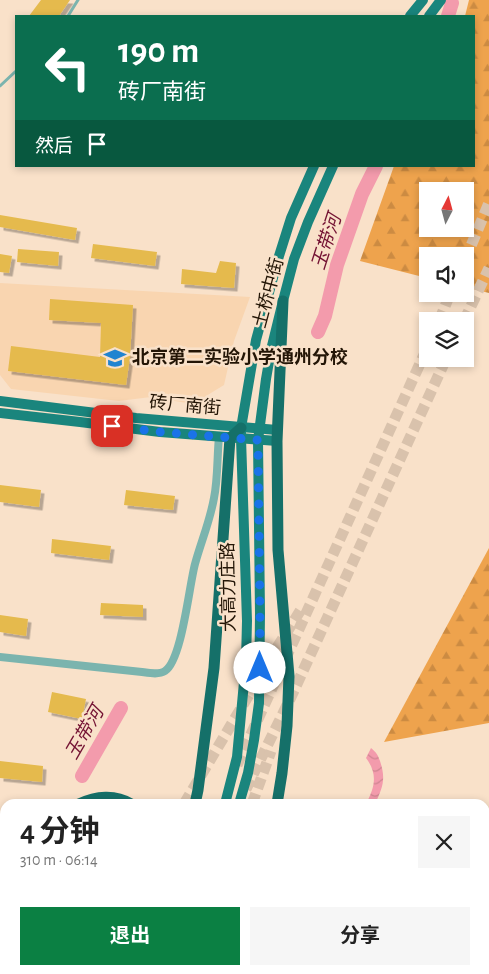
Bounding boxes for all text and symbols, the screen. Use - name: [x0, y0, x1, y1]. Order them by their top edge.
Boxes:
- text: 190 m: [118, 34, 199, 69]
- icon: left: [35, 35, 100, 100]
- text: 砖厂南街: [118, 81, 206, 103]
- icon: arrive: [83, 130, 111, 158]
- text: 然后: [35, 137, 73, 156]
- north arrow: [419, 182, 474, 238]
- map controls: [419, 182, 474, 367]
- water label: 玉带河: [308, 208, 346, 272]
- button: sound: [419, 247, 474, 302]
- street label: 土桥中街: [249, 255, 287, 330]
- button: layers: [419, 312, 474, 367]
- school or university icon: 北京第二实验小学通州分校: [102, 345, 128, 371]
- place label: 北京第二实验小学通州分校: [132, 347, 348, 367]
- street label: 砖厂南街: [148, 392, 222, 418]
- pin: [91, 405, 133, 447]
- icon: arrive: [98, 412, 126, 440]
- street label: 大高力庄路: [217, 542, 239, 632]
- position arrow: [233, 641, 285, 693]
- water label: 玉带河: [62, 700, 109, 762]
- button: close: [418, 816, 470, 868]
- text: 4 分钟: [20, 817, 100, 847]
- text: 310 m · 06:14: [20, 852, 98, 868]
- button: 退出: [20, 907, 240, 965]
- button: 分享: [250, 907, 470, 965]

